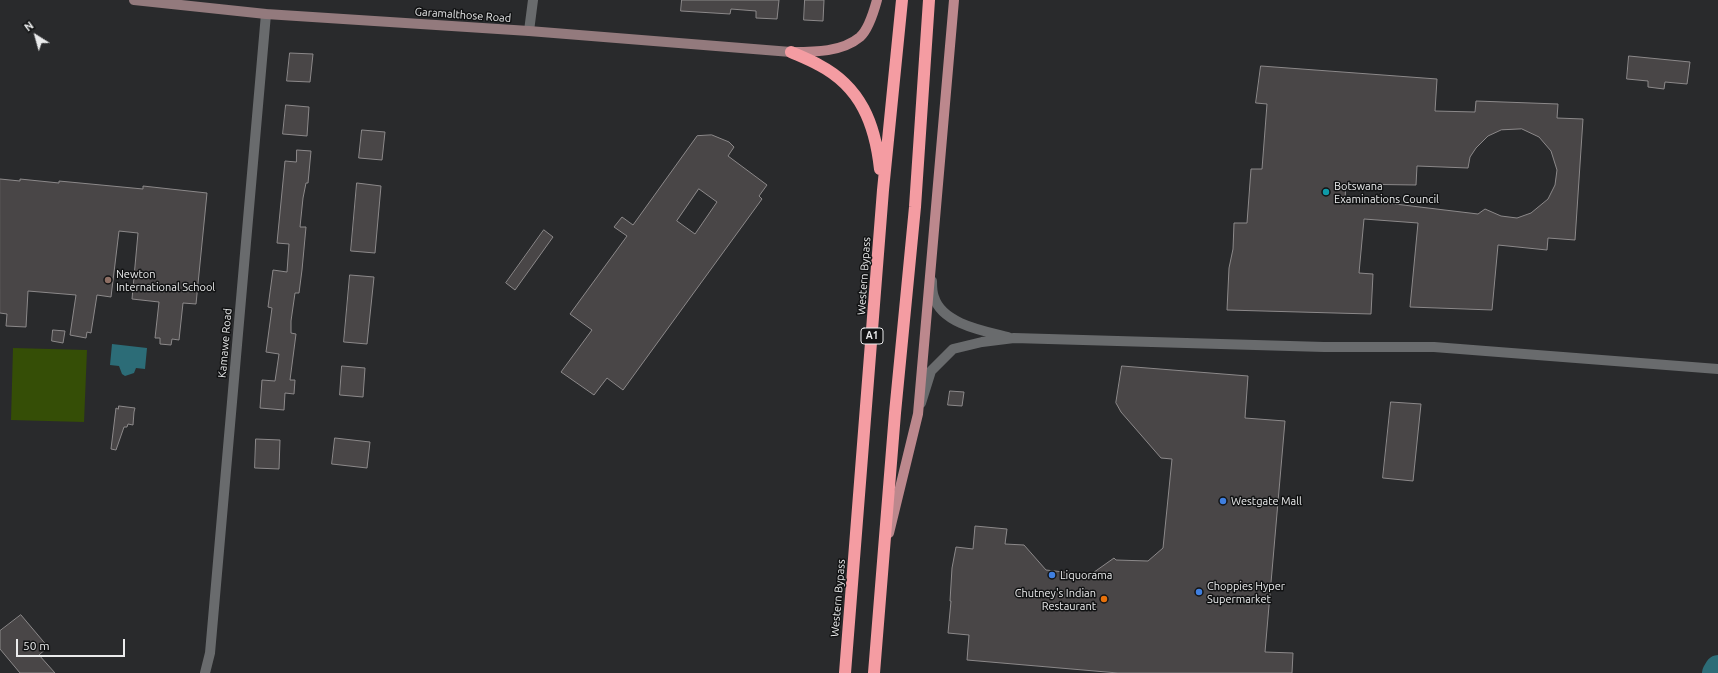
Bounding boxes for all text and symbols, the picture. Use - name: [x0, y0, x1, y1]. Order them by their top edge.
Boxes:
- street label: Garamalthose Road: [414, 5, 512, 25]
- north arrow: [16, 16, 56, 56]
- text: N: [22, 19, 36, 34]
- place label: Botswana Examinations Council: [1334, 179, 1439, 205]
- marker: Botswana Examinations Council: [1321, 187, 1331, 197]
- street label: Western Bypass: [855, 237, 873, 315]
- place label: Newton International School: [116, 267, 215, 293]
- marker: Newton International School: [103, 275, 113, 285]
- street label: Kamawe Road: [215, 308, 235, 378]
- road number: A1: [861, 328, 883, 344]
- place label: Westgate Mall: [1231, 494, 1302, 508]
- marker: Westgate Mall: [1218, 496, 1228, 506]
- street label: Western Bypass: [828, 559, 848, 637]
- place label: Liquorama: [1060, 568, 1112, 582]
- marker: Liquorama: [1047, 570, 1057, 580]
- place label: Choppies Hyper Supermarket: [1207, 579, 1285, 605]
- place label: Chutney's Indian Restaurant: [1015, 586, 1096, 612]
- marker: Choppies Hyper Supermarket: [1194, 587, 1204, 597]
- marker: Chutney's Indian Restaurant: [1099, 594, 1109, 604]
- scale bar: [18, 631, 127, 657]
- text: 50 m: [23, 639, 50, 652]

